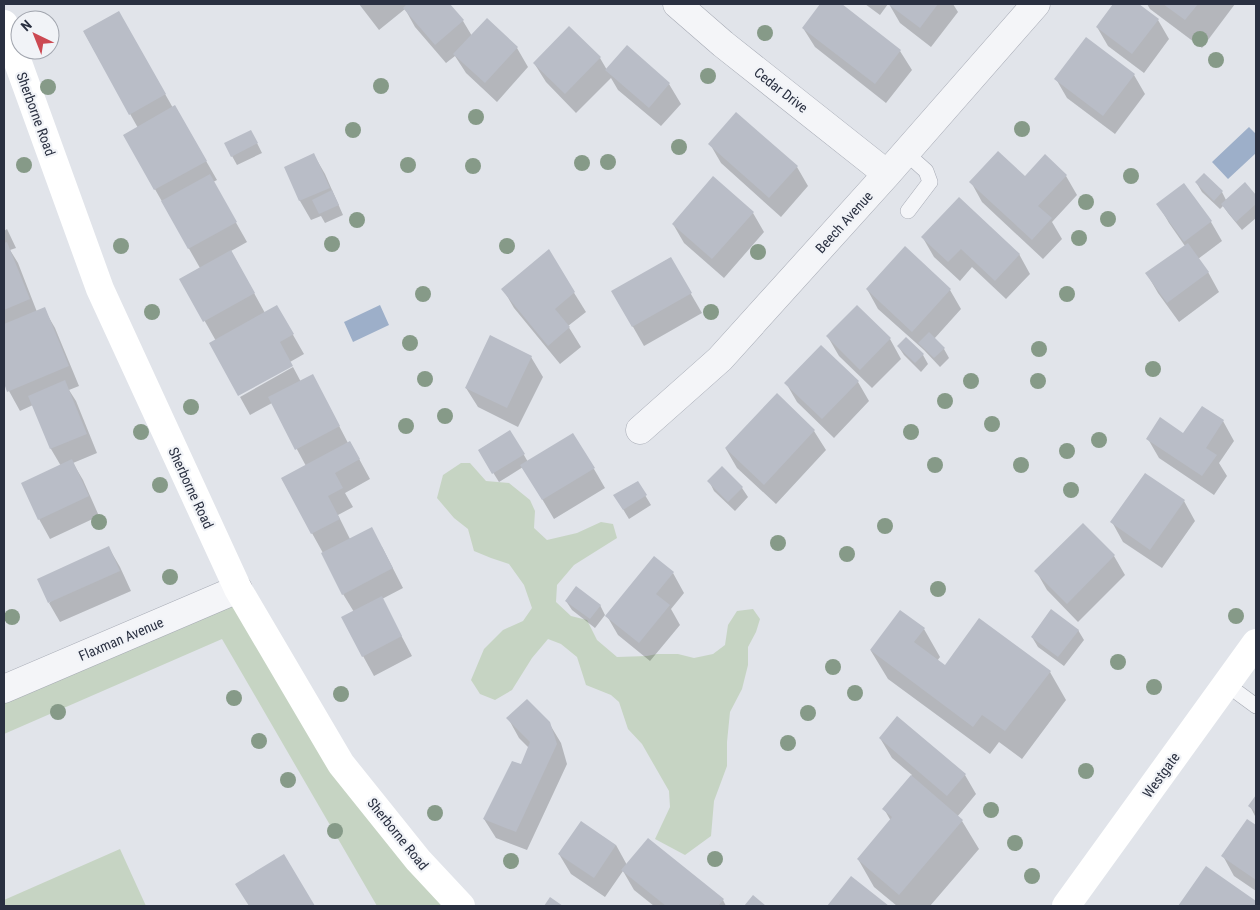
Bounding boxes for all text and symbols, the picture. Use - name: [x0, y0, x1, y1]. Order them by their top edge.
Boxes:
- north arrow: [10, 10, 60, 60]
- text: N: [18, 17, 35, 34]
- street label: Cedar Drive: [751, 64, 811, 116]
- street label: Sherborne Road: [13, 70, 59, 158]
- street label: Beech Avenue: [812, 188, 876, 256]
- street label: Sherborne Road: [165, 445, 217, 531]
- street label: Flaxman Avenue: [76, 614, 166, 664]
- street label: Westgate: [1139, 749, 1183, 801]
- street label: Sherborne Road: [364, 795, 432, 873]

